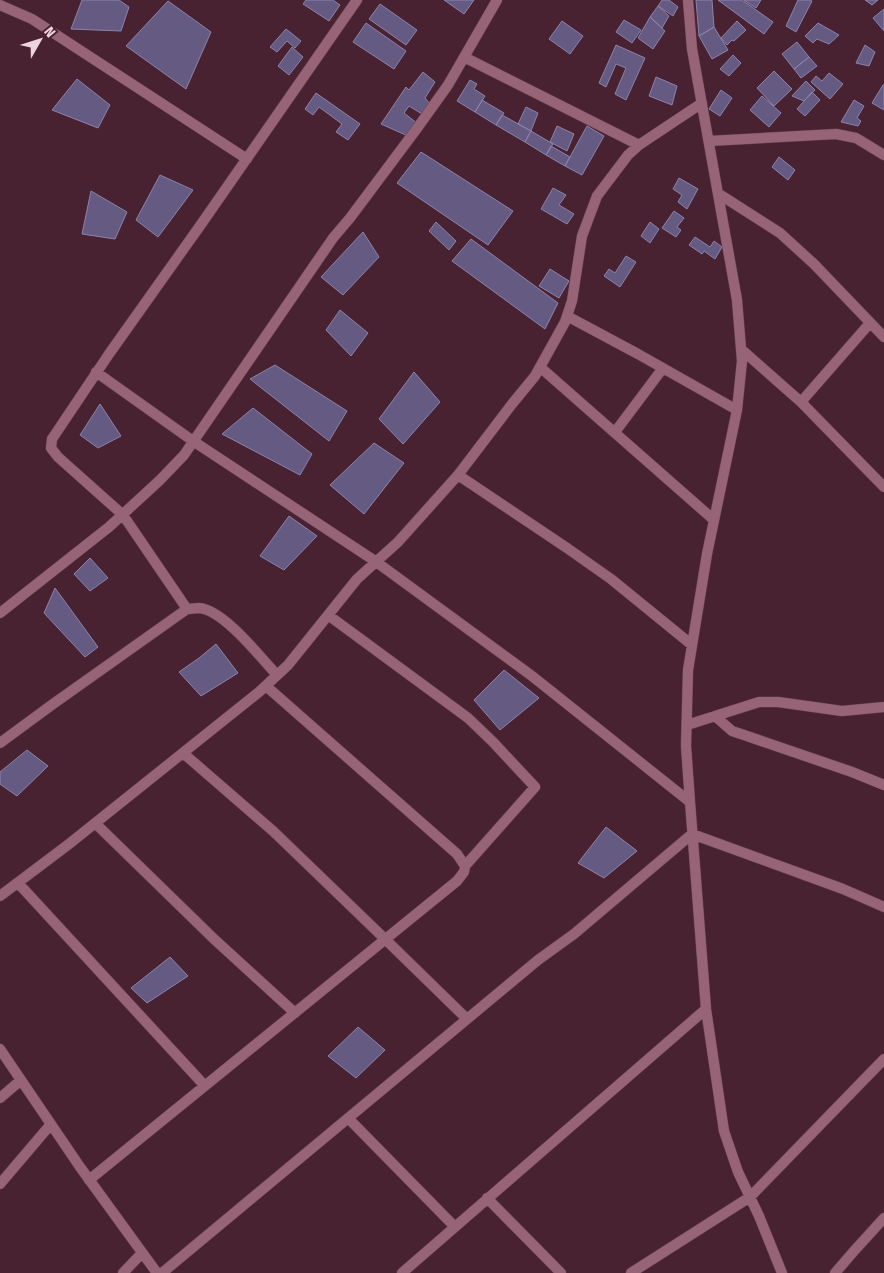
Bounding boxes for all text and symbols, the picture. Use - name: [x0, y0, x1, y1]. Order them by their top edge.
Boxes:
- north arrow: [15, 15, 65, 65]
- text: N: [40, 24, 59, 41]

